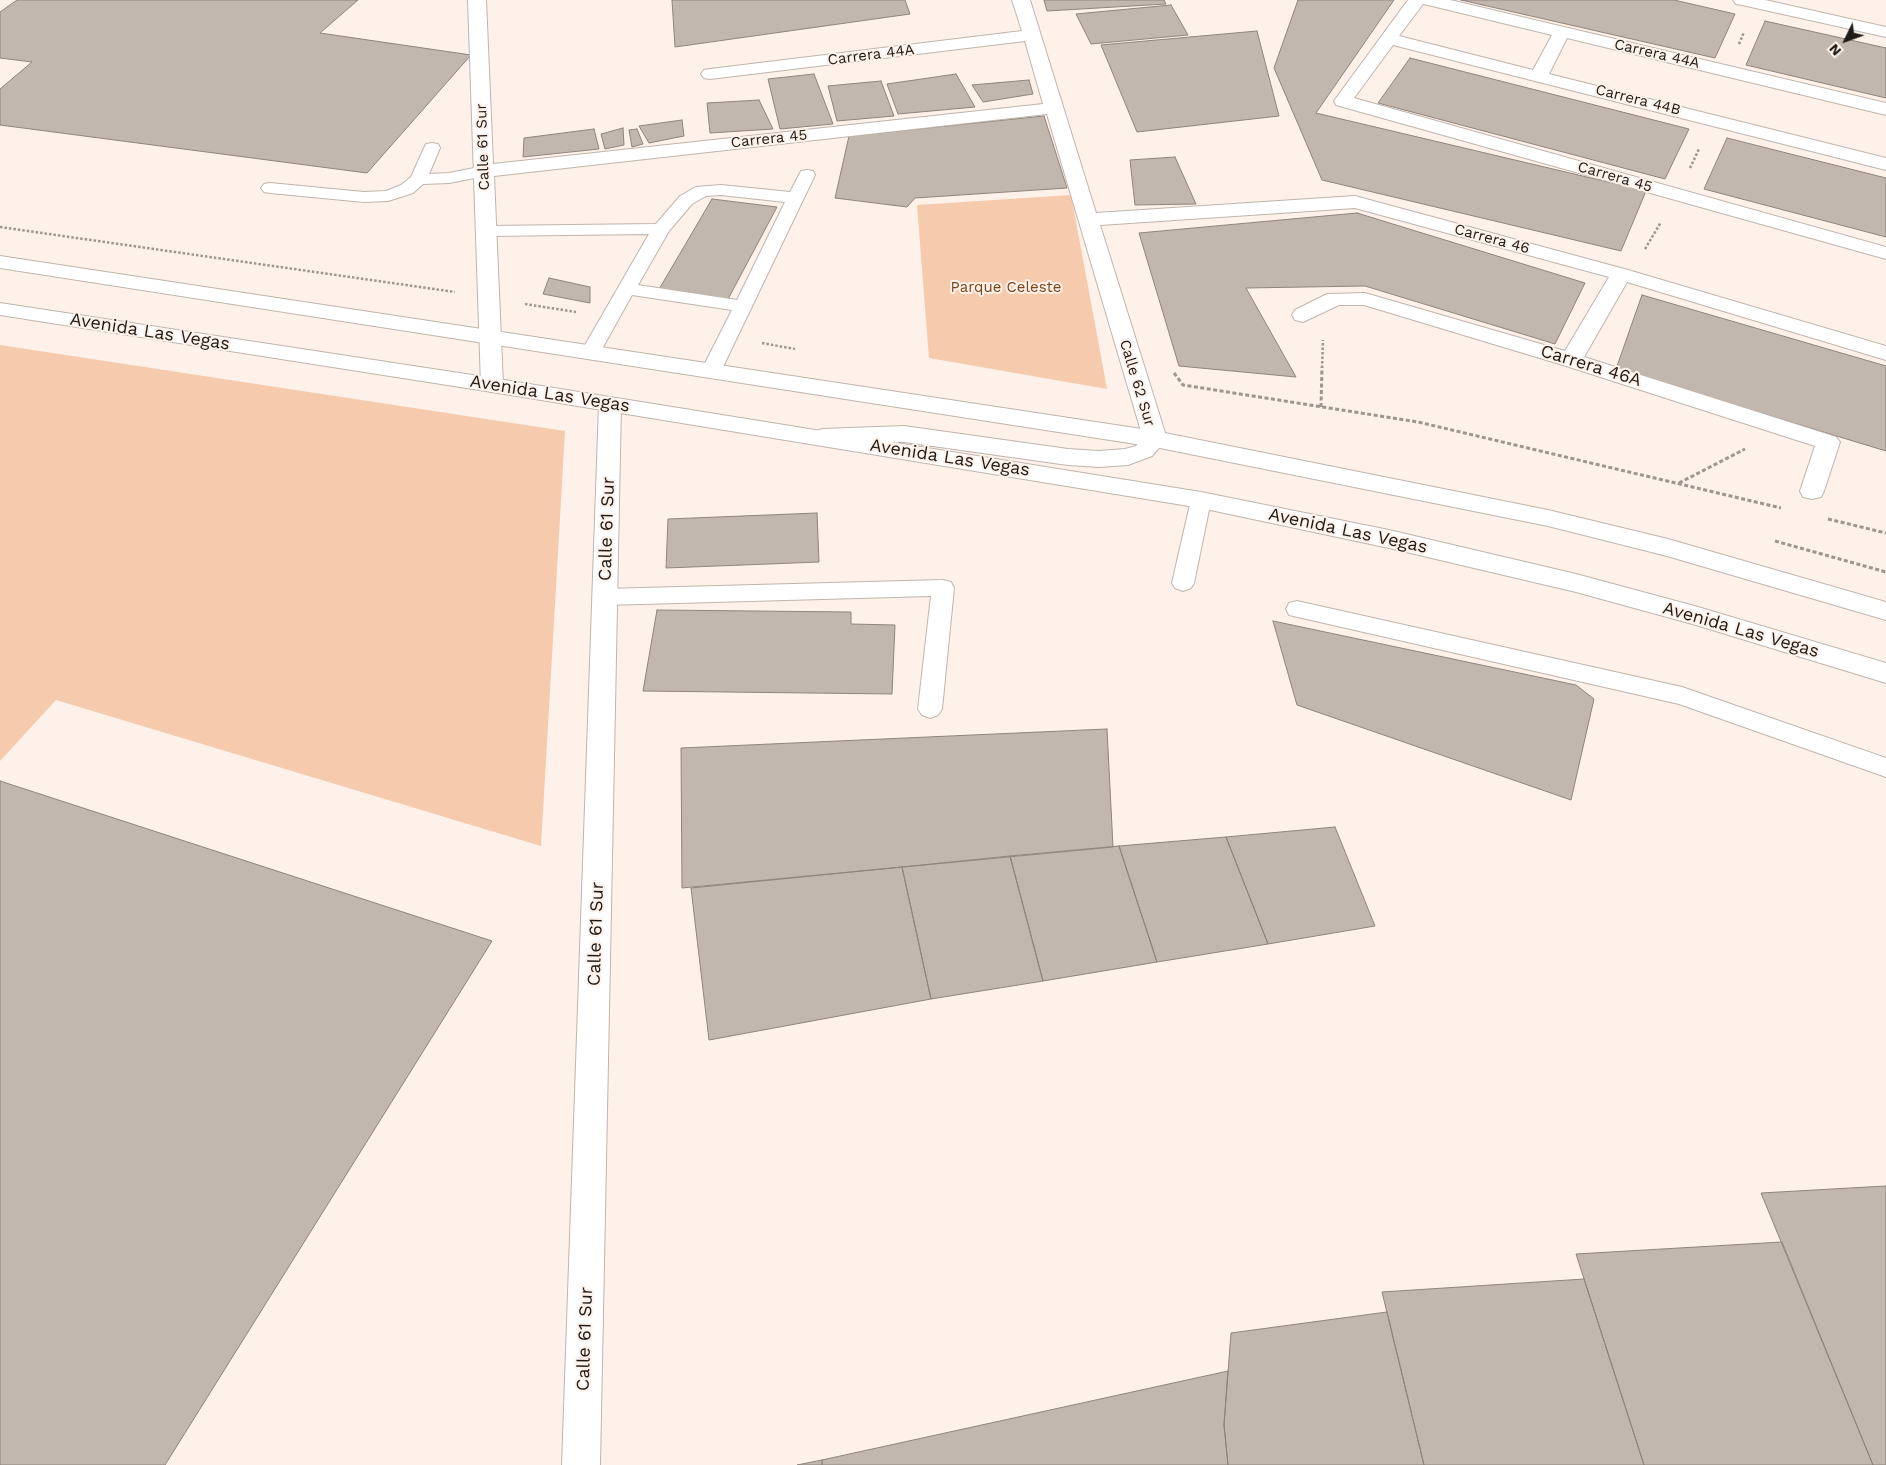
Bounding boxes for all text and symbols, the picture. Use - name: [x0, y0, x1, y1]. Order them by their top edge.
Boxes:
- north arrow: [1821, 15, 1871, 65]
- street label: Carrera 44A: [1613, 35, 1701, 73]
- street label: Carrera 44A: [827, 41, 915, 69]
- text: N: [1825, 41, 1844, 59]
- street label: Carrera 44B: [1594, 81, 1682, 119]
- street label: Calle 61 Sur: [472, 103, 494, 191]
- street label: Carrera 45: [730, 126, 808, 152]
- street label: Carrera 45: [1576, 158, 1654, 196]
- street label: Carrera 46: [1452, 220, 1532, 258]
- park label: Parque Celeste: [951, 279, 1061, 297]
- street label: Avenida Las Vegas: [68, 309, 232, 355]
- street label: Calle 62 Sur: [1115, 338, 1159, 428]
- street label: Carrera 46A: [1538, 340, 1644, 392]
- street label: Avenida Las Vegas: [468, 371, 632, 417]
- street label: Avenida Las Vegas: [868, 435, 1032, 481]
- street label: Calle 61 Sur: [594, 477, 620, 581]
- street label: Avenida Las Vegas: [1267, 504, 1429, 558]
- street label: Avenida Las Vegas: [1660, 597, 1822, 663]
- street label: Calle 61 Sur: [583, 882, 609, 986]
- street label: Calle 61 Sur: [572, 1287, 598, 1391]

